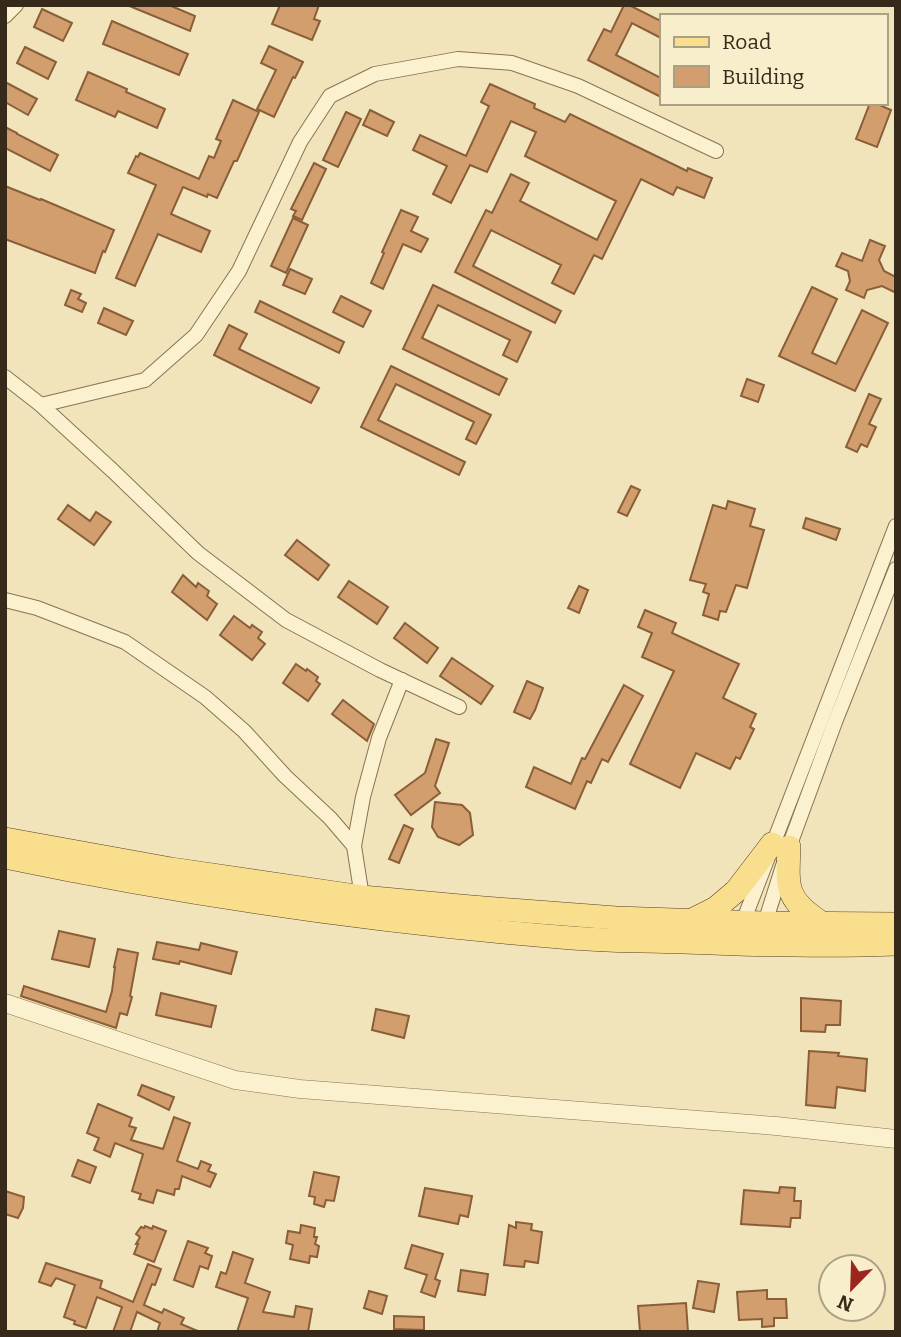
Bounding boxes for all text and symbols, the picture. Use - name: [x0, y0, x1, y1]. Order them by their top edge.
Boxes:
- legend: [660, 14, 887, 105]
- text: Road: [722, 29, 771, 55]
- text: Building: [722, 64, 805, 90]
- north arrow: [817, 1253, 887, 1323]
- text: N: [834, 1290, 857, 1317]

